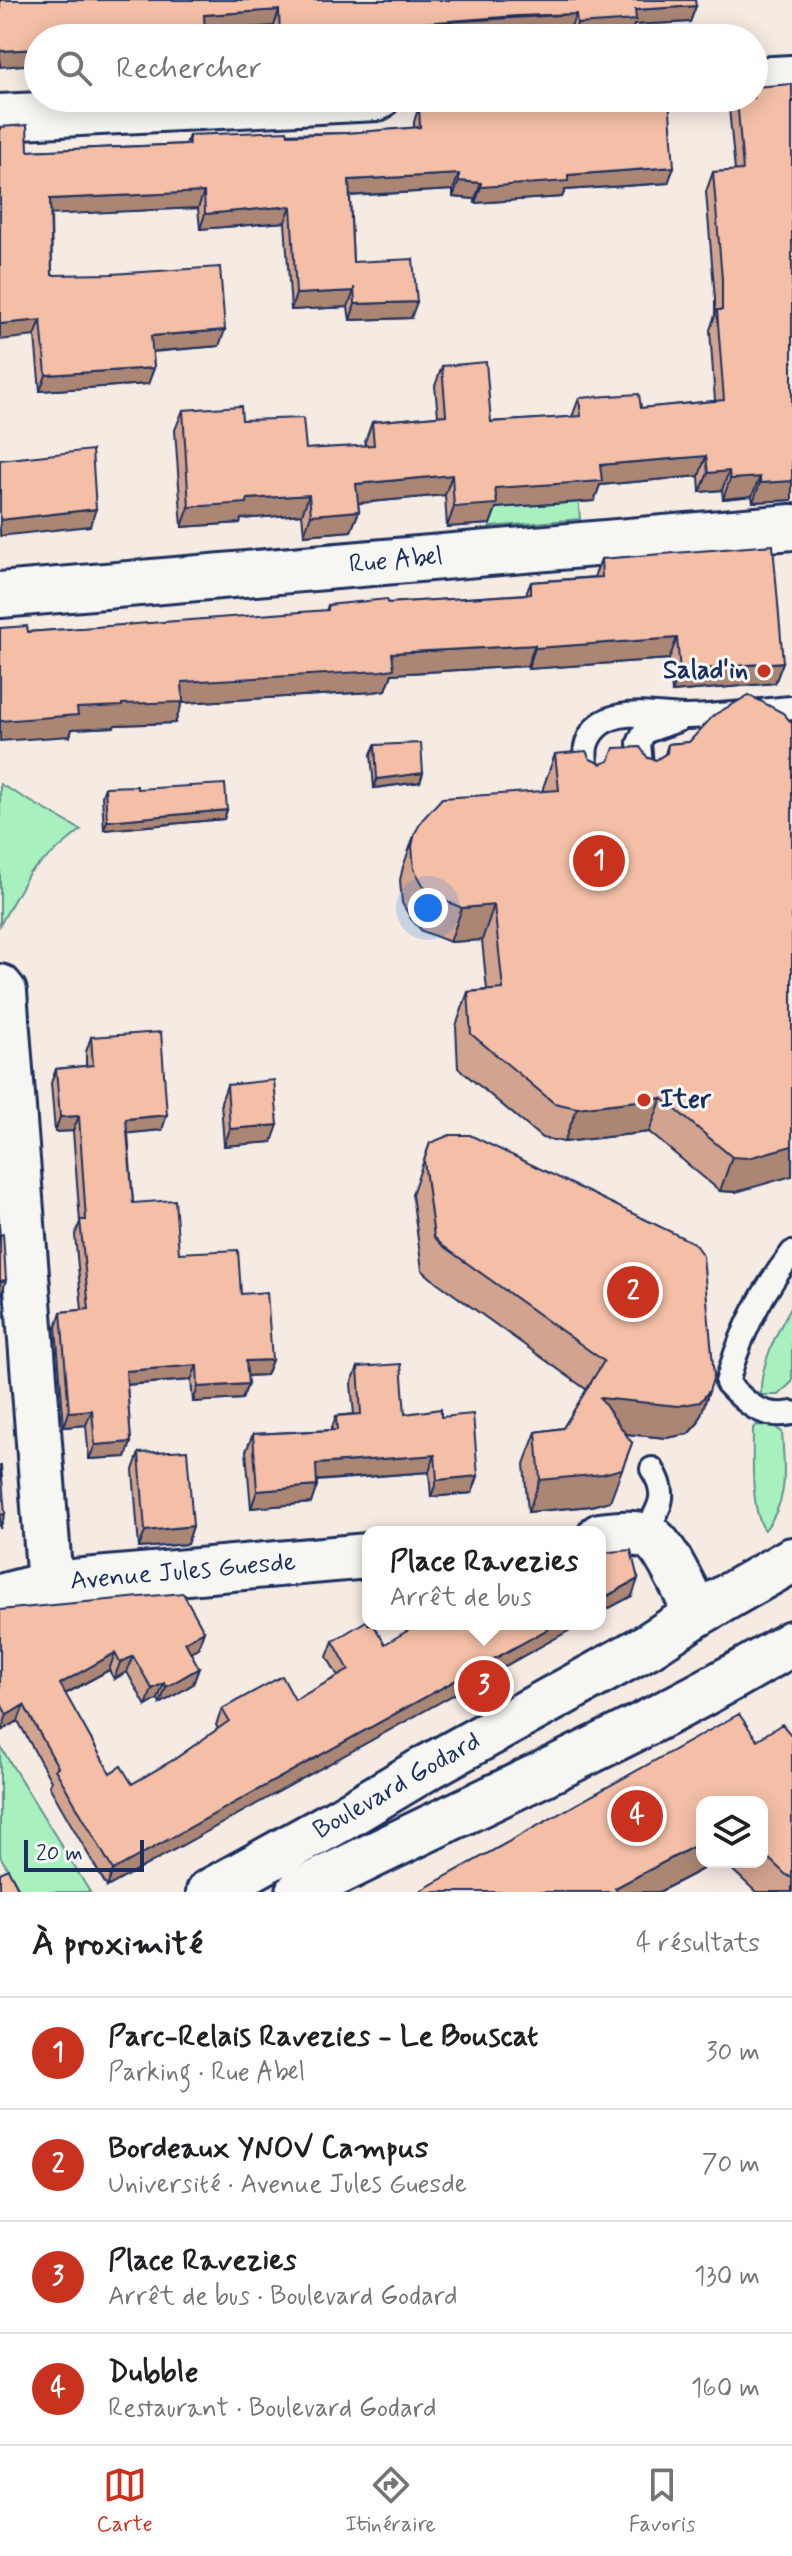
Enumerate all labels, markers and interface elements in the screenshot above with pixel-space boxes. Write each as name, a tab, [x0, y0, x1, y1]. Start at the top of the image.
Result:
search box	[24, 24, 768, 112]
icon: search	[52, 46, 96, 90]
text: Rechercher	[116, 49, 262, 88]
street label: Rue Abel	[348, 540, 444, 582]
place label: Salad'in	[663, 654, 748, 688]
marker: Salad'in	[755, 662, 773, 680]
pin: 1	[573, 831, 625, 891]
your location	[408, 888, 448, 928]
place label: Iter	[660, 1083, 712, 1117]
marker: Iter	[635, 1091, 653, 1109]
pin: 2	[607, 1262, 659, 1322]
popup	[362, 1526, 606, 1630]
text: Place Ravezies	[390, 1542, 578, 1581]
street label: Avenue Jules Guesde	[69, 1545, 297, 1599]
text: Arrêt de bus	[390, 1581, 532, 1615]
pin: 3	[458, 1656, 510, 1716]
street label: Boulevard Godard	[307, 1724, 487, 1848]
pin: 4	[611, 1786, 663, 1846]
map controls	[696, 1796, 768, 1868]
button: layers	[696, 1796, 768, 1868]
scale bar	[24, 1836, 144, 1872]
text: 20 m	[36, 1840, 83, 1868]
text: À proximité	[32, 1922, 203, 1967]
text: 4 résultats	[636, 1927, 760, 1961]
text: Parc-Relais Ravezies - Le Bouscat	[108, 2017, 538, 2056]
text: 1	[52, 2036, 64, 2070]
text: 30 m	[706, 2036, 760, 2070]
text: Parking · Rue Abel	[108, 2056, 305, 2090]
text: Bordeaux YNOV Campus	[108, 2129, 429, 2168]
text: 2	[52, 2148, 64, 2182]
text: 70 m	[702, 2148, 760, 2182]
text: Université · Avenue Jules Guesde	[108, 2168, 467, 2202]
text: Place Ravezies	[108, 2241, 297, 2280]
text: 3	[52, 2260, 64, 2294]
text: 130 m	[694, 2260, 760, 2294]
text: Arrêt de bus · Boulevard Godard	[108, 2280, 458, 2314]
text: Dubble	[108, 2353, 199, 2392]
text: 4	[50, 2372, 66, 2406]
text: 160 m	[691, 2372, 760, 2406]
text: Restaurant · Boulevard Godard	[108, 2392, 437, 2426]
tab: Carte	[96, 2463, 153, 2539]
tab: Itinéraire	[346, 2463, 436, 2539]
tab: Favoris	[629, 2463, 696, 2539]

